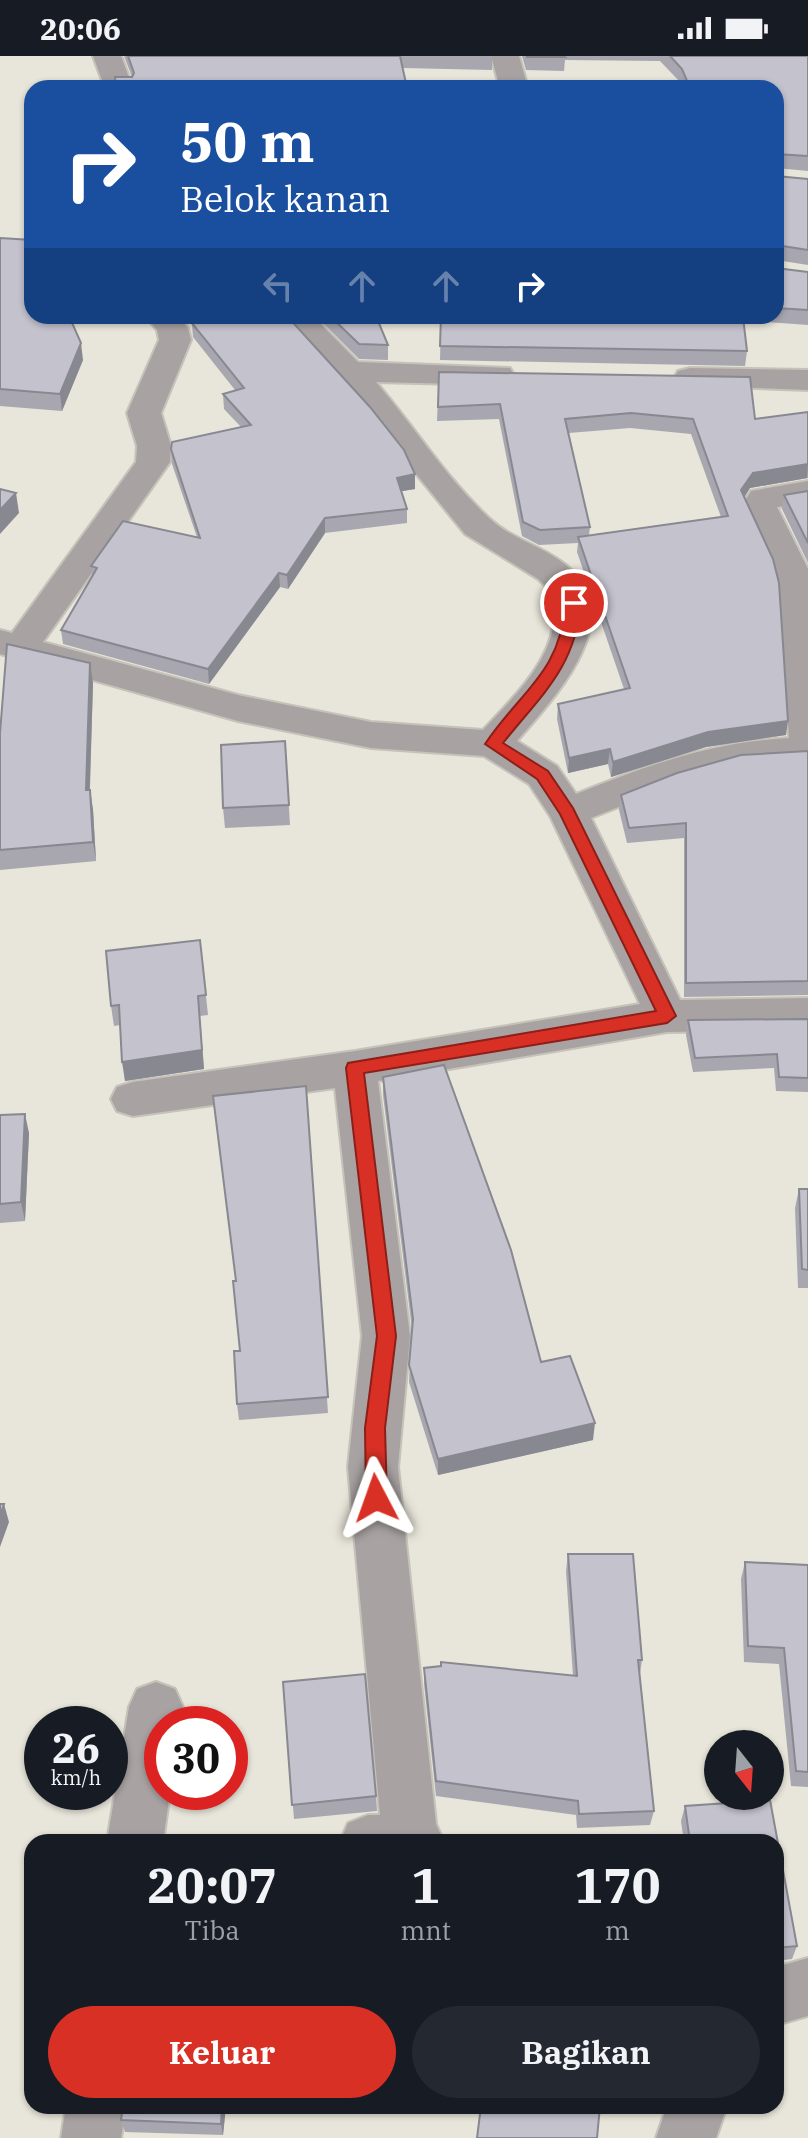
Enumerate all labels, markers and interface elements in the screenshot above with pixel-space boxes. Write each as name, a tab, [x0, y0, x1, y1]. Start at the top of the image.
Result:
text: 20:06	[40, 9, 121, 48]
text: 50 m	[180, 105, 315, 177]
icon: right	[48, 112, 152, 216]
text: Belok kanan	[180, 175, 390, 222]
icon: left	[256, 264, 300, 308]
icon: ahead	[340, 264, 384, 308]
icon: ahead	[424, 264, 468, 308]
icon: right	[508, 264, 552, 308]
pin	[540, 569, 608, 637]
icon: arrive	[552, 581, 596, 625]
position arrow	[334, 1456, 418, 1540]
speed limit sign: 30	[144, 1706, 248, 1810]
text: 26	[52, 1722, 100, 1774]
north arrow	[704, 1730, 784, 1810]
map controls	[704, 1730, 784, 1810]
text: km/h	[51, 1764, 101, 1791]
text: 20:07	[147, 1854, 277, 1916]
text: 1	[411, 1854, 440, 1916]
text: 170	[574, 1854, 661, 1916]
text: Tiba	[185, 1913, 240, 1947]
text: mnt	[400, 1913, 451, 1947]
text: m	[605, 1913, 630, 1947]
button: Keluar	[48, 2006, 396, 2098]
button: Bagikan	[412, 2006, 760, 2098]

